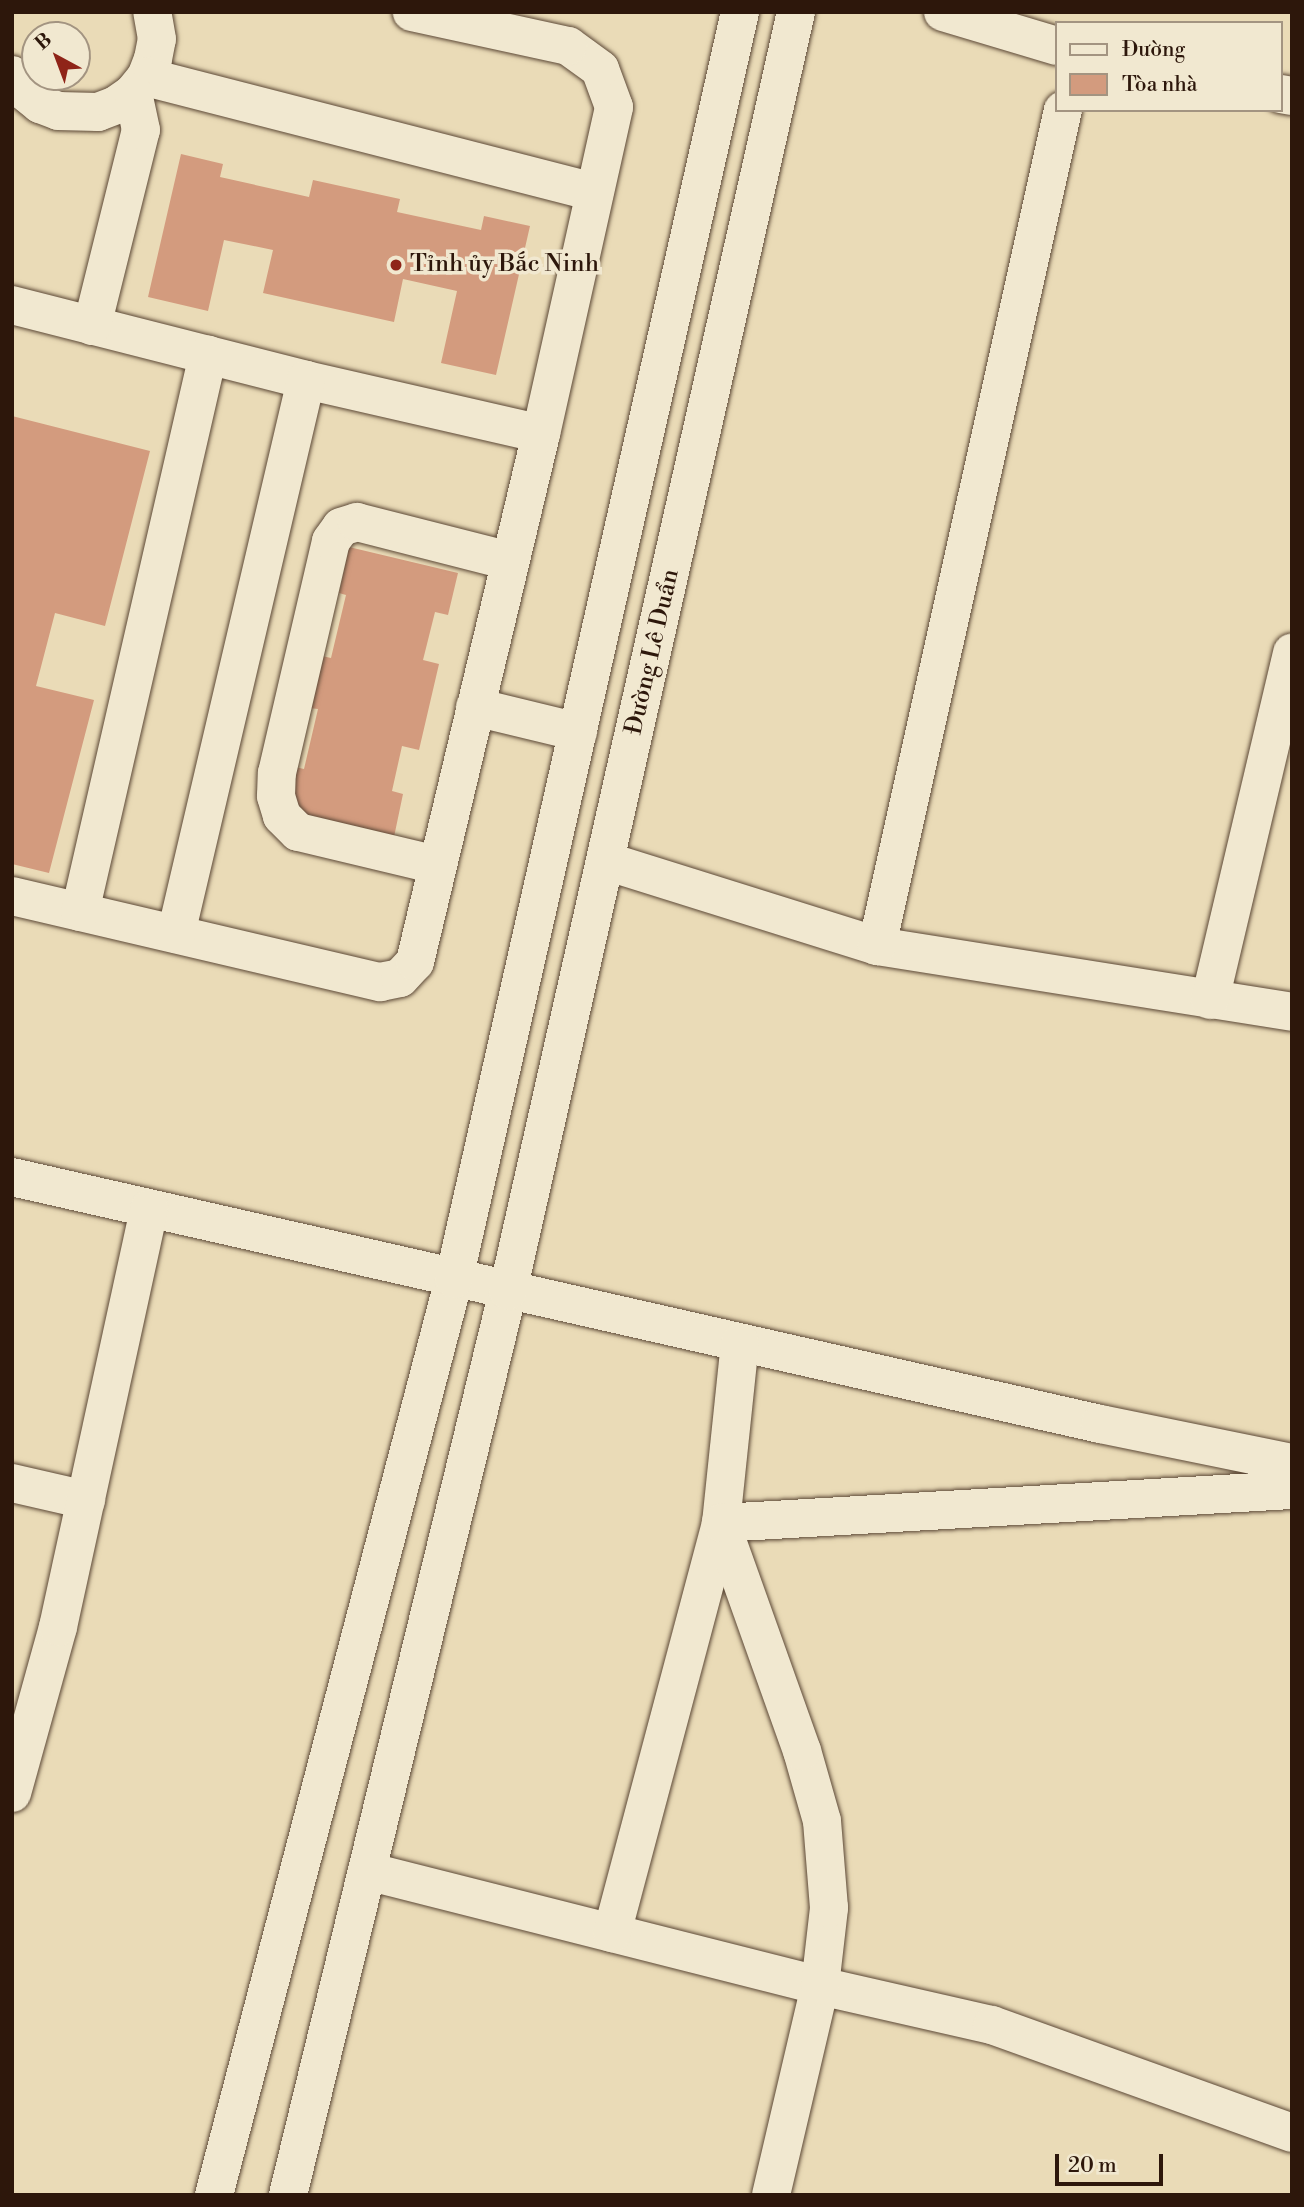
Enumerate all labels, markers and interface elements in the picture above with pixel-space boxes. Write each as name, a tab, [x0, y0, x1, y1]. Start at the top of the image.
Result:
north arrow	[21, 21, 91, 91]
legend	[1056, 21, 1283, 112]
text: B	[30, 28, 57, 55]
text: Đường	[1122, 37, 1185, 63]
text: Tòa nhà	[1122, 72, 1197, 98]
place label: Tỉnh ủy Bắc Ninh	[410, 251, 599, 279]
marker: Tỉnh ủy Bắc Ninh	[388, 257, 404, 273]
street label: Đường Lê Duẩn	[620, 566, 686, 738]
scale bar	[1059, 2140, 1168, 2184]
text: 20 m	[1068, 2153, 1117, 2179]

